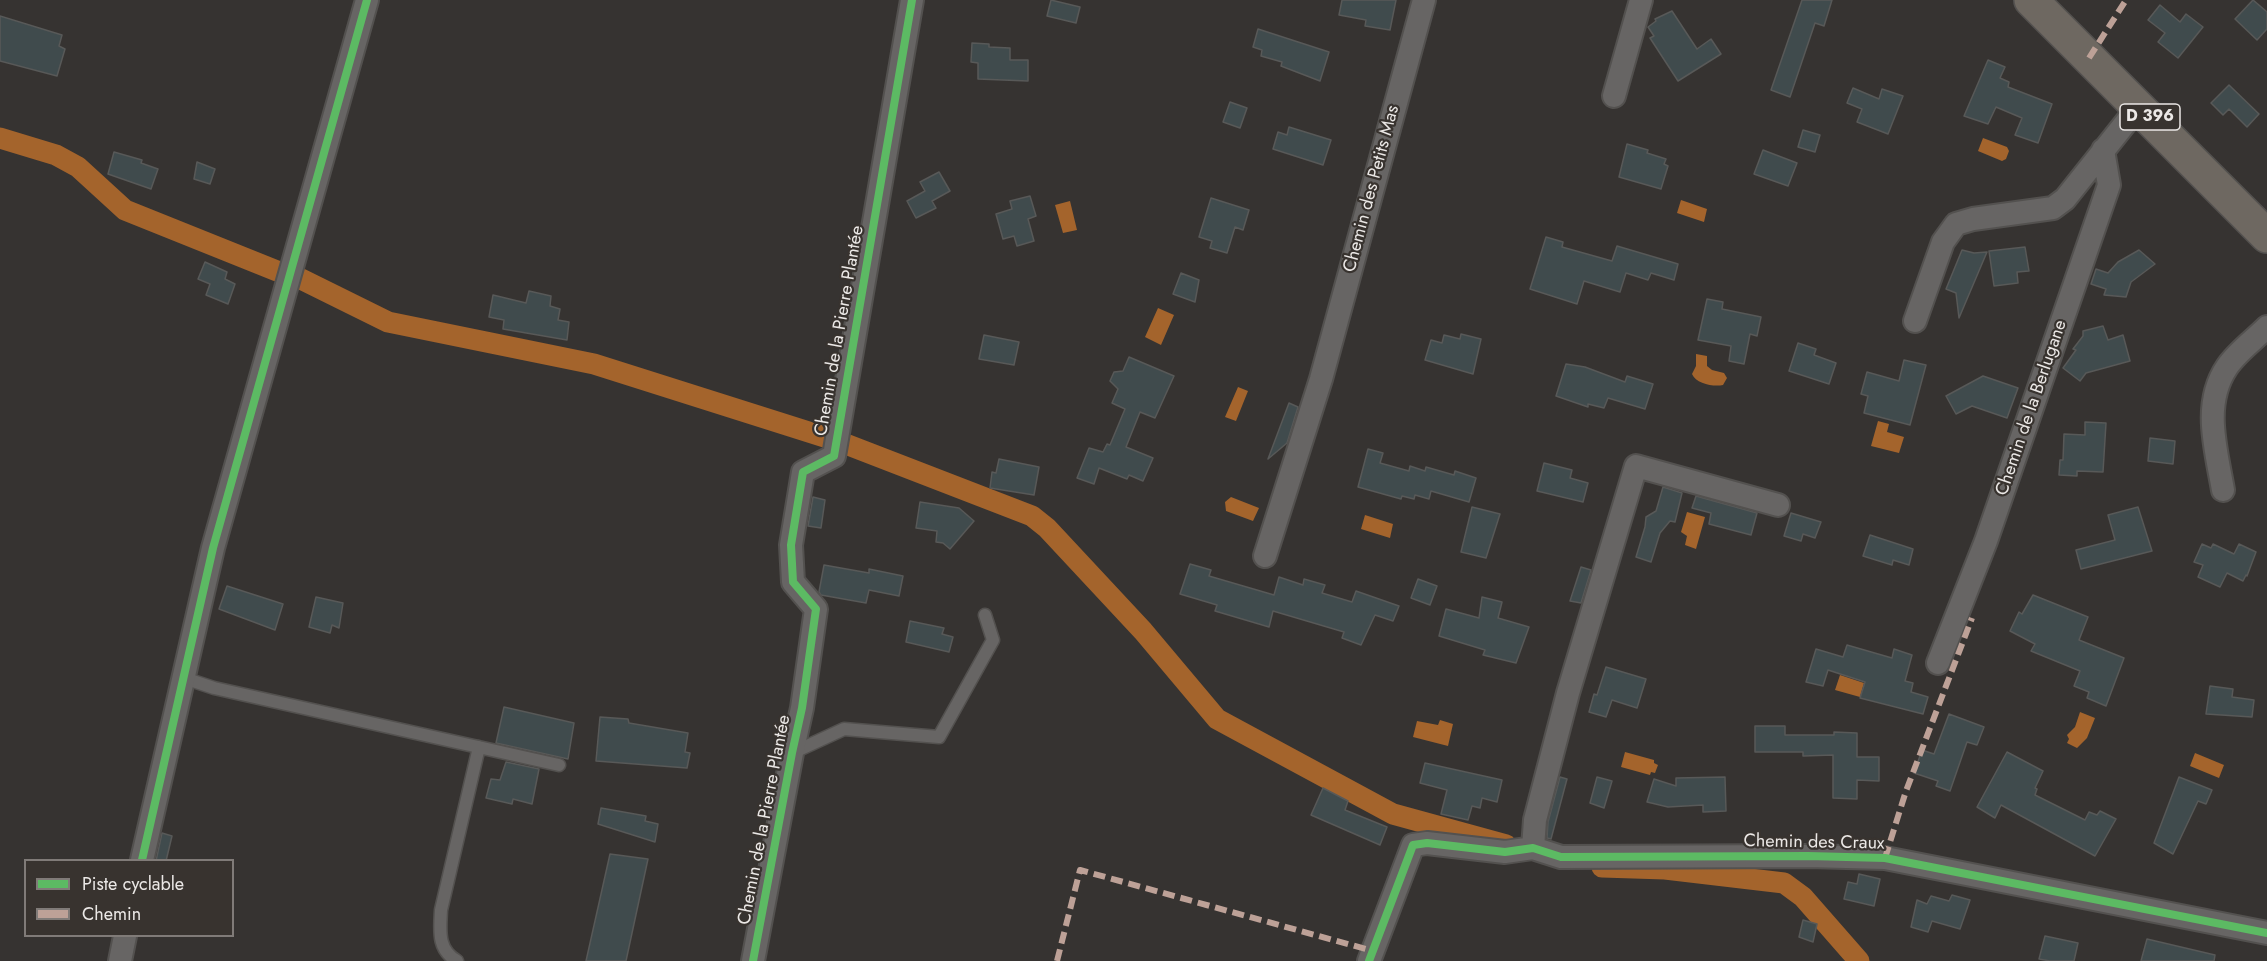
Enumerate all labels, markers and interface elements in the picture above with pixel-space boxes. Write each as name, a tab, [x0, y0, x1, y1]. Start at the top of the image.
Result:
street label: Chemin des Petits Mas	[1339, 103, 1405, 275]
road number: D 396	[2120, 104, 2180, 130]
street label: Chemin de la Pierre Plantée	[811, 224, 869, 438]
street label: Chemin de la Berlugane	[1992, 317, 2072, 499]
street label: Chemin de la Pierre Plantée	[734, 713, 796, 927]
street label: Chemin des Craux	[1743, 831, 1885, 855]
legend	[24, 859, 234, 937]
text: Piste cyclable	[82, 871, 184, 897]
text: Chemin	[82, 901, 141, 927]

